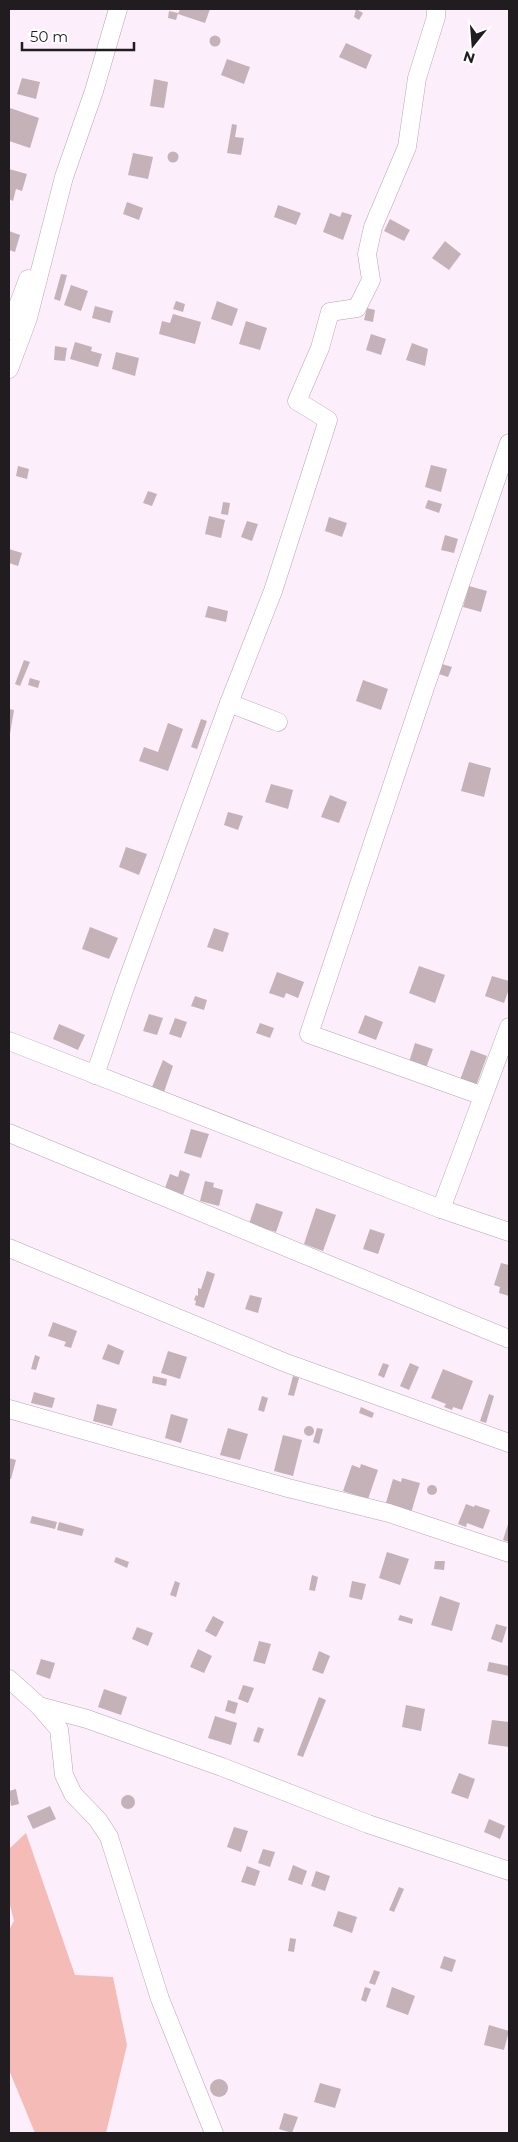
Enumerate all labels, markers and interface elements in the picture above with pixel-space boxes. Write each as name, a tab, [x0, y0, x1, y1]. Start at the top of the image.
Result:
scale bar	[22, 20, 135, 52]
north arrow	[448, 20, 498, 70]
text: 50 m	[30, 27, 68, 46]
text: N	[461, 47, 477, 68]

